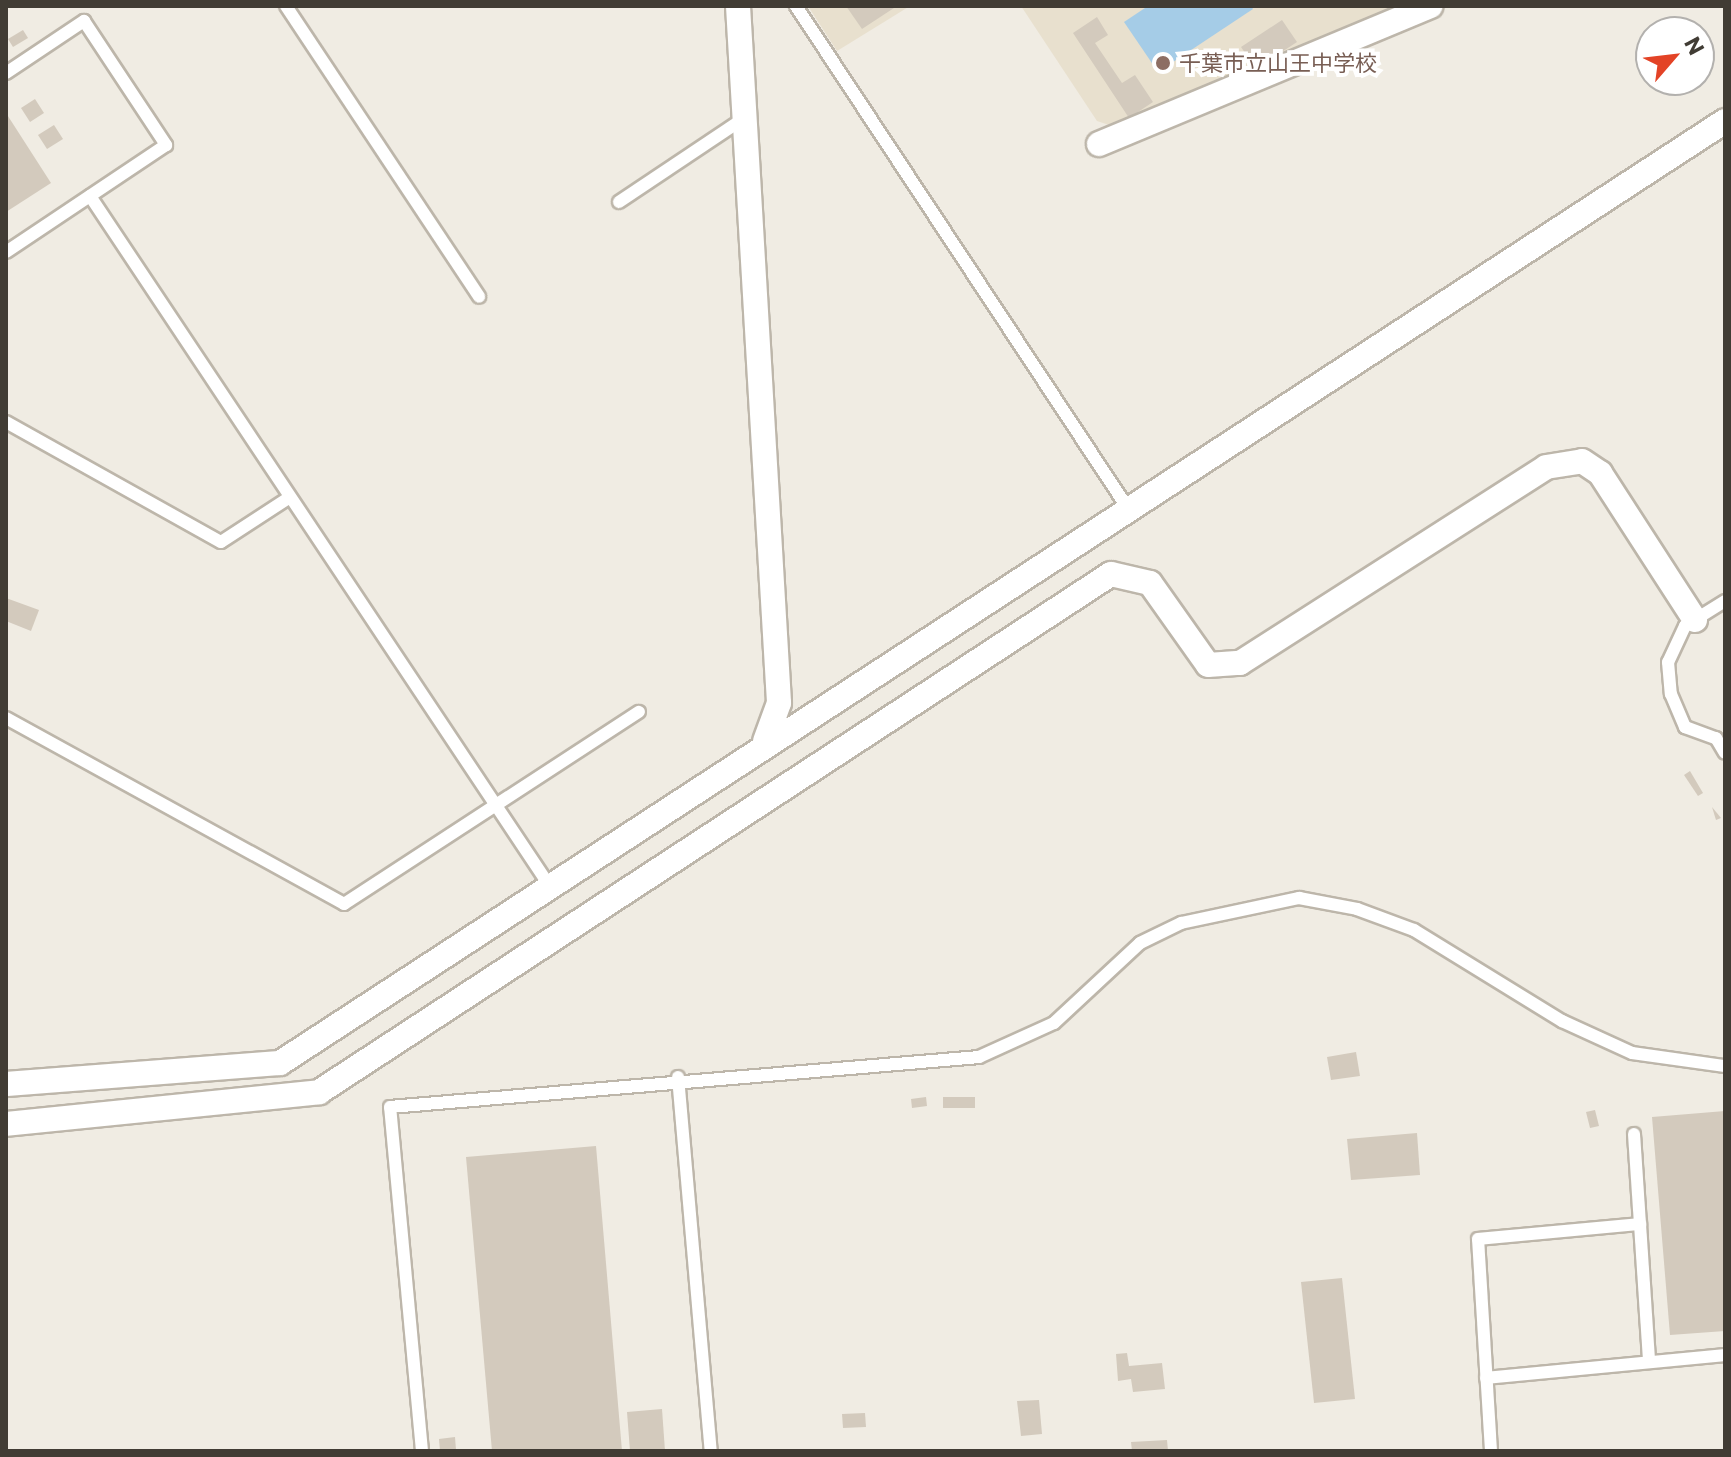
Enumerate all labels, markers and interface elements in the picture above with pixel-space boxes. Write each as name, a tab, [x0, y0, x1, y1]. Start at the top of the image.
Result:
north arrow	[1635, 16, 1715, 96]
text: N	[1679, 32, 1711, 59]
place label: 千葉市立山王中学校	[1179, 50, 1377, 76]
marker: 千葉市立山王中学校	[1154, 54, 1172, 72]

